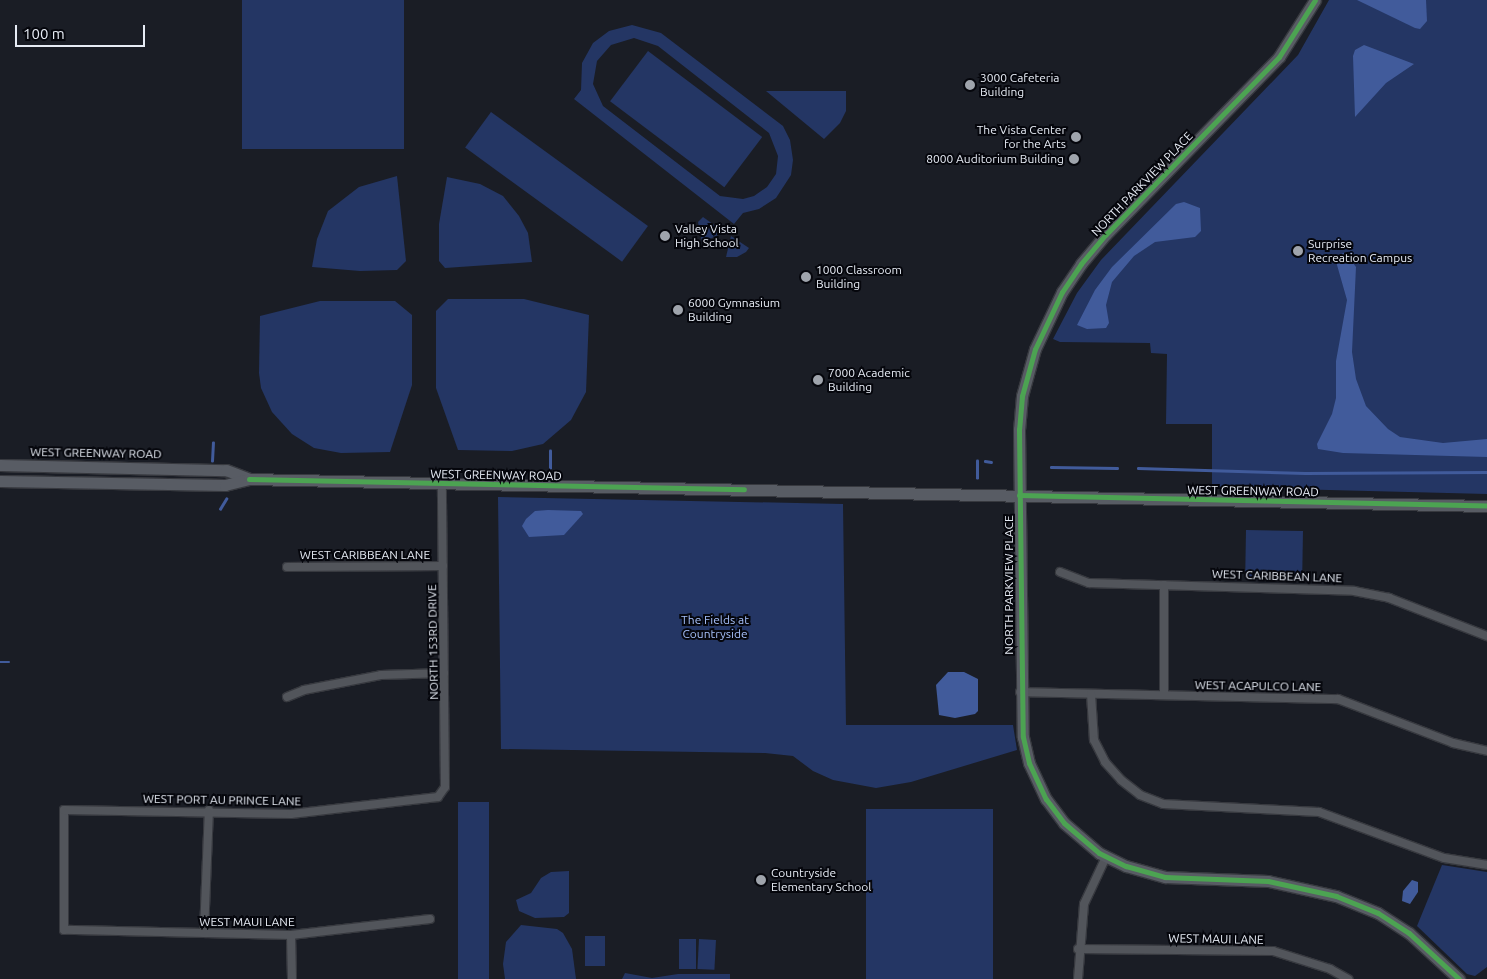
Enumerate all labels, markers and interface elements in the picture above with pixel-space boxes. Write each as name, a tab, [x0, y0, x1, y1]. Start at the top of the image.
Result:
scale bar	[18, 15, 148, 47]
text: 100 m	[23, 25, 65, 42]
place label: 3000 Cafeteria Building	[980, 71, 1059, 99]
marker: 3000 Cafeteria Building	[964, 79, 976, 91]
place label: The Vista Center for the Arts	[977, 123, 1066, 151]
street label: NORTH PARKVIEW PLACE	[1088, 129, 1196, 239]
marker: The Vista Center for the Arts	[1070, 131, 1082, 143]
place label: 8000 Auditorium Building	[926, 152, 1064, 166]
marker: 8000 Auditorium Building	[1068, 153, 1080, 165]
place label: Valley Vista High School	[675, 222, 739, 250]
marker: Valley Vista High School	[659, 230, 671, 242]
place label: Surprise Recreation Campus	[1308, 237, 1412, 265]
marker: Surprise Recreation Campus	[1292, 245, 1304, 257]
place label: 1000 Classroom Building	[816, 263, 902, 291]
marker: 1000 Classroom Building	[800, 271, 812, 283]
place label: 6000 Gymnasium Building	[688, 296, 780, 324]
marker: 6000 Gymnasium Building	[672, 304, 684, 316]
place label: 7000 Academic Building	[828, 366, 910, 394]
marker: 7000 Academic Building	[812, 374, 824, 386]
street label: WEST GREENWAY ROAD	[30, 445, 162, 461]
street label: WEST GREENWAY ROAD	[430, 467, 562, 483]
street label: WEST GREENWAY ROAD	[1187, 483, 1319, 499]
street label: NORTH PARKVIEW PLACE	[1002, 515, 1016, 655]
street label: WEST CARIBBEAN LANE	[300, 548, 430, 562]
street label: WEST CARIBBEAN LANE	[1212, 567, 1342, 585]
street label: NORTH 153RD DRIVE	[425, 584, 441, 700]
park label: The Fields at Countryside	[681, 613, 749, 641]
street label: WEST ACAPULCO LANE	[1195, 678, 1321, 694]
street label: WEST PORT AU PRINCE LANE	[143, 791, 301, 809]
place label: Countryside Elementary School	[771, 866, 871, 894]
marker: Countryside Elementary School	[755, 874, 767, 886]
street label: WEST MAUI LANE	[199, 915, 295, 929]
street label: WEST MAUI LANE	[1168, 931, 1264, 947]

